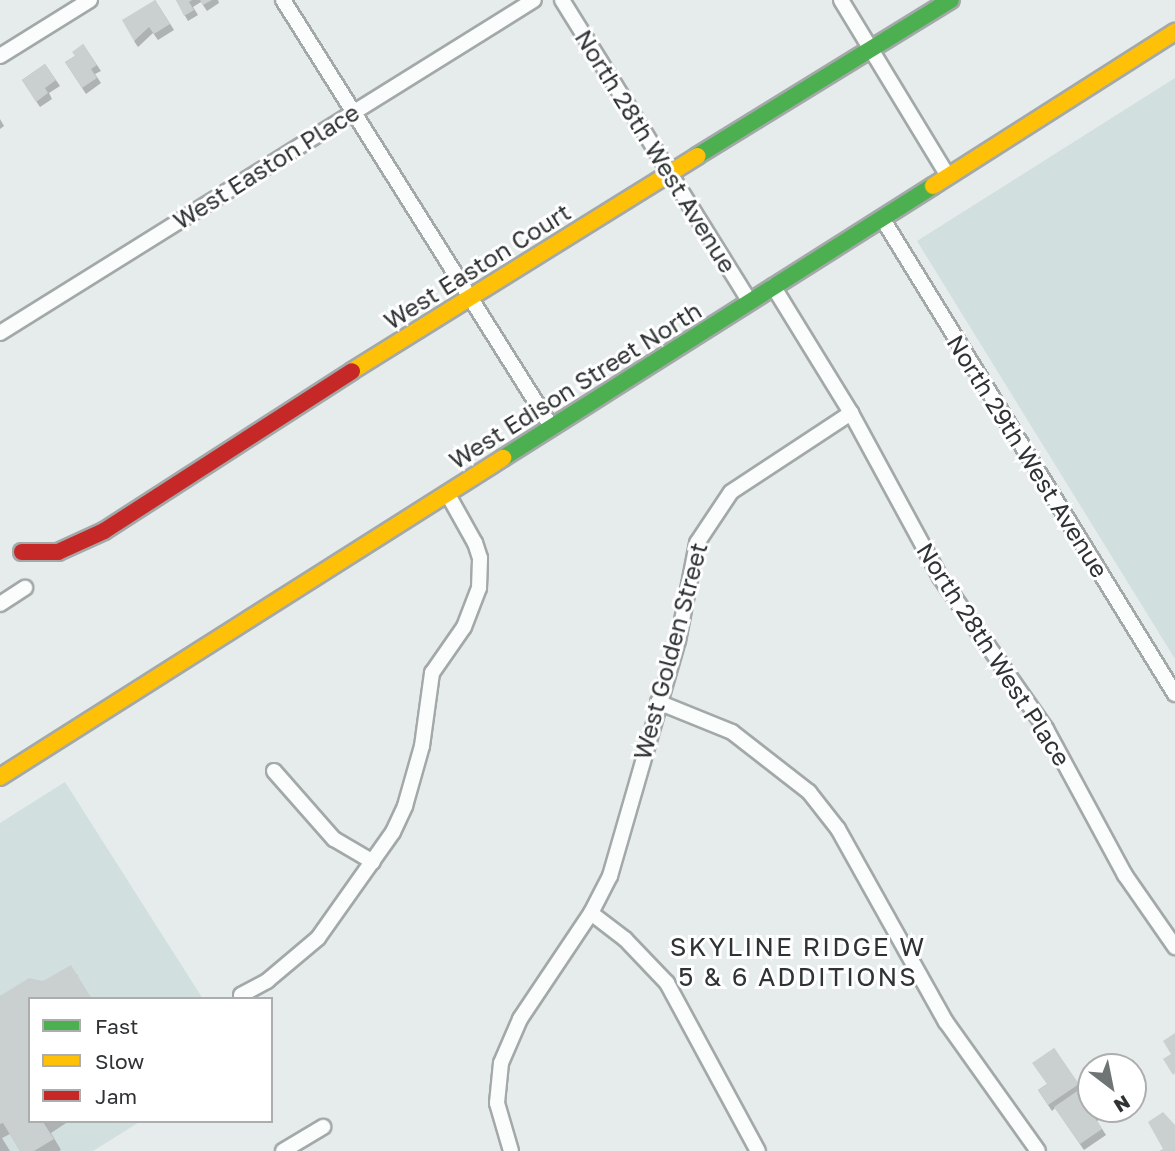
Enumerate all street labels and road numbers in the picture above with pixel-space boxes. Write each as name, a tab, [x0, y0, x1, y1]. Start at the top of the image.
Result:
street label: North 28th West Avenue	[569, 24, 743, 278]
street label: West Easton Place	[168, 97, 364, 235]
street label: West Easton Court	[378, 197, 576, 335]
street label: West Edison Street North	[444, 296, 706, 474]
street label: North 29th West Avenue	[941, 329, 1115, 583]
street label: North 28th West Place	[911, 537, 1077, 771]
street label: West Golden Street	[627, 539, 713, 763]

